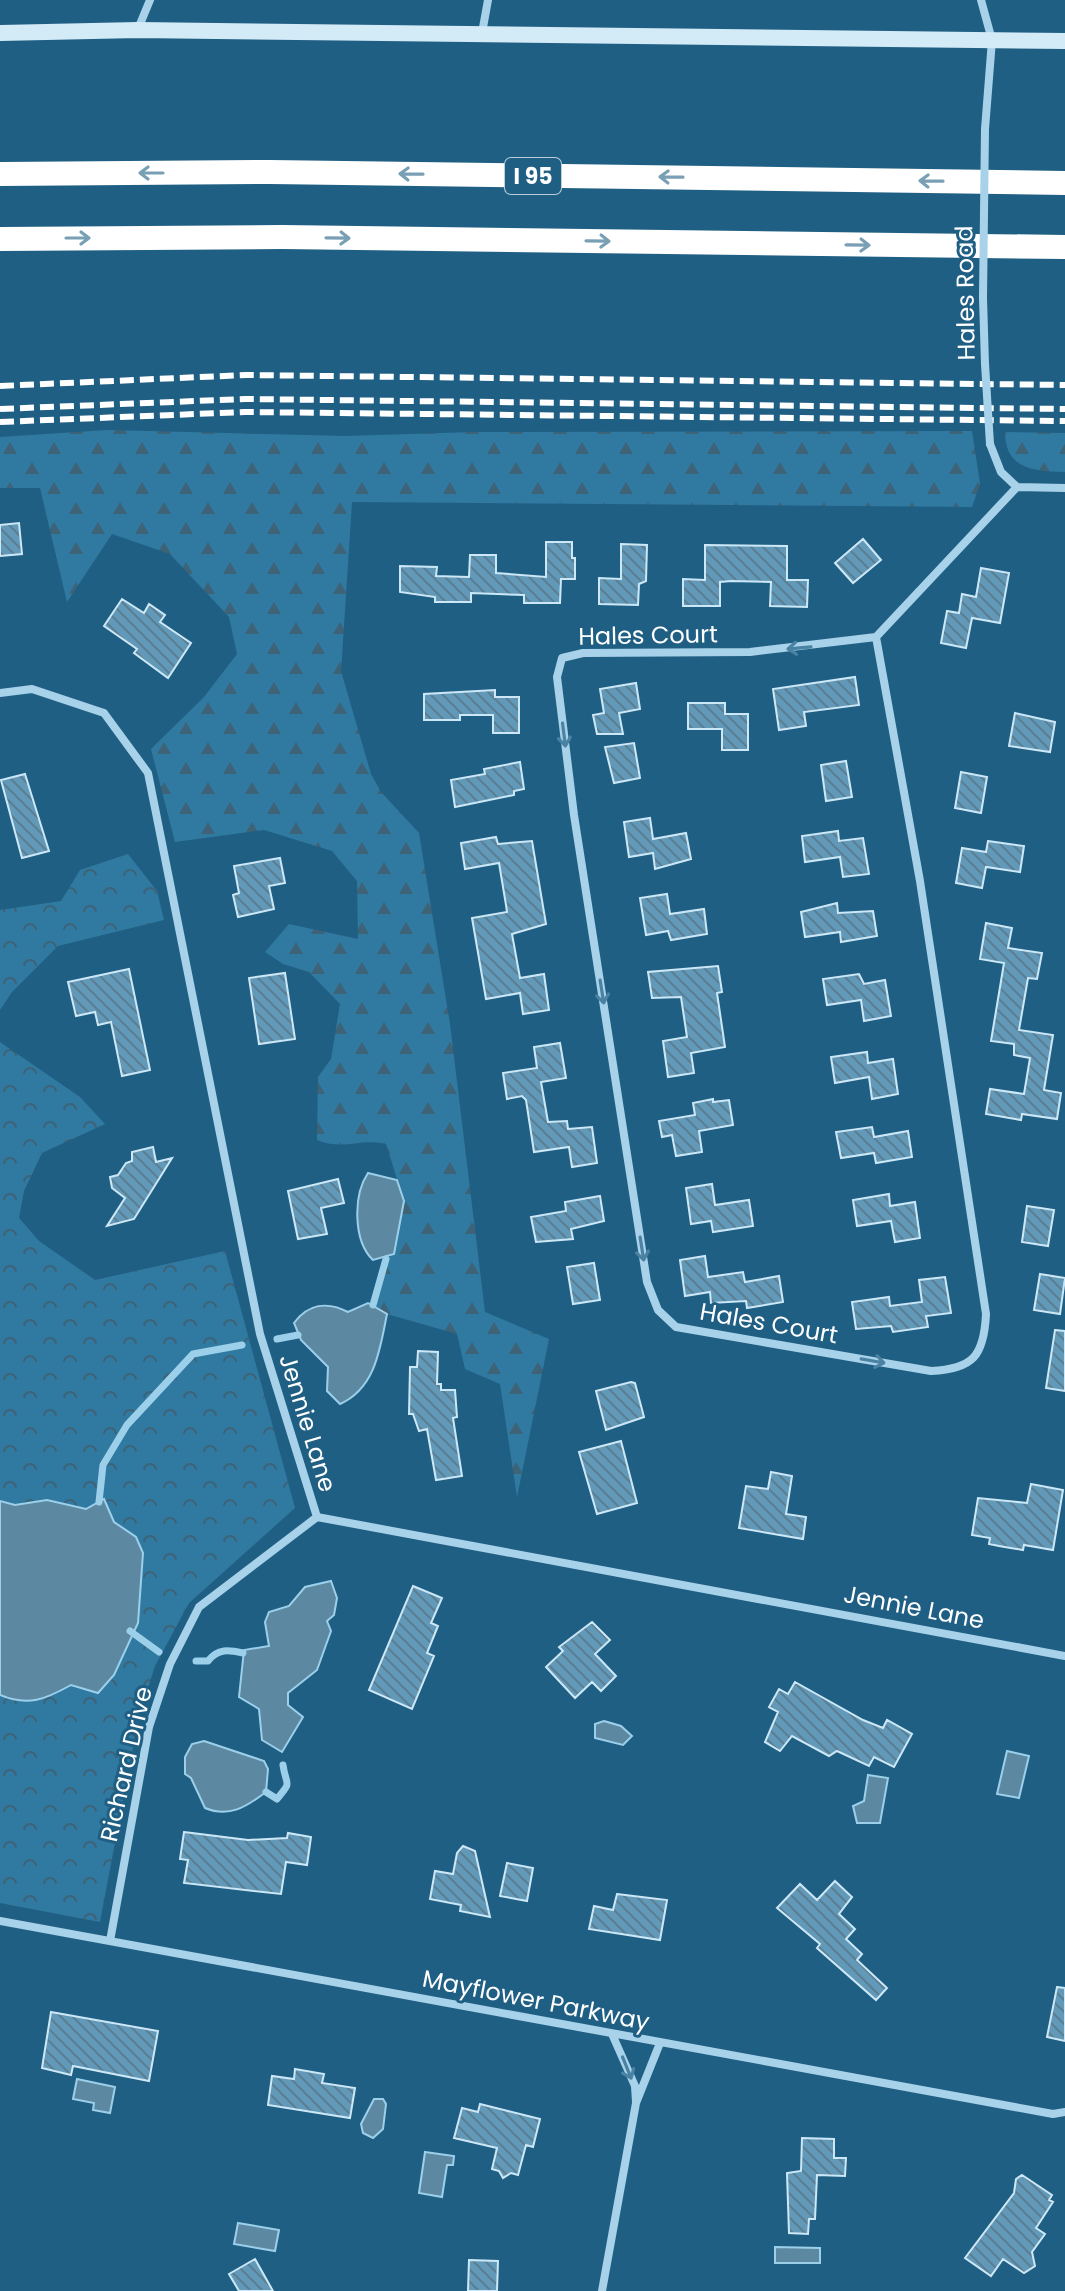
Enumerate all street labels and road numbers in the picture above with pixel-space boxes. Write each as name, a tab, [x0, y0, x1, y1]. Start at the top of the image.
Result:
road number: I 95	[505, 158, 561, 194]
street label: Hales Road	[947, 225, 983, 361]
street label: Hales Court	[578, 617, 718, 653]
street label: Hales Court	[697, 1295, 841, 1351]
street label: Jennie Lane	[271, 1350, 345, 1496]
street label: Jennie Lane	[841, 1577, 987, 1637]
street label: Richard Drive	[92, 1683, 160, 1845]
street label: Mayflower Parkway	[420, 1962, 653, 2038]

